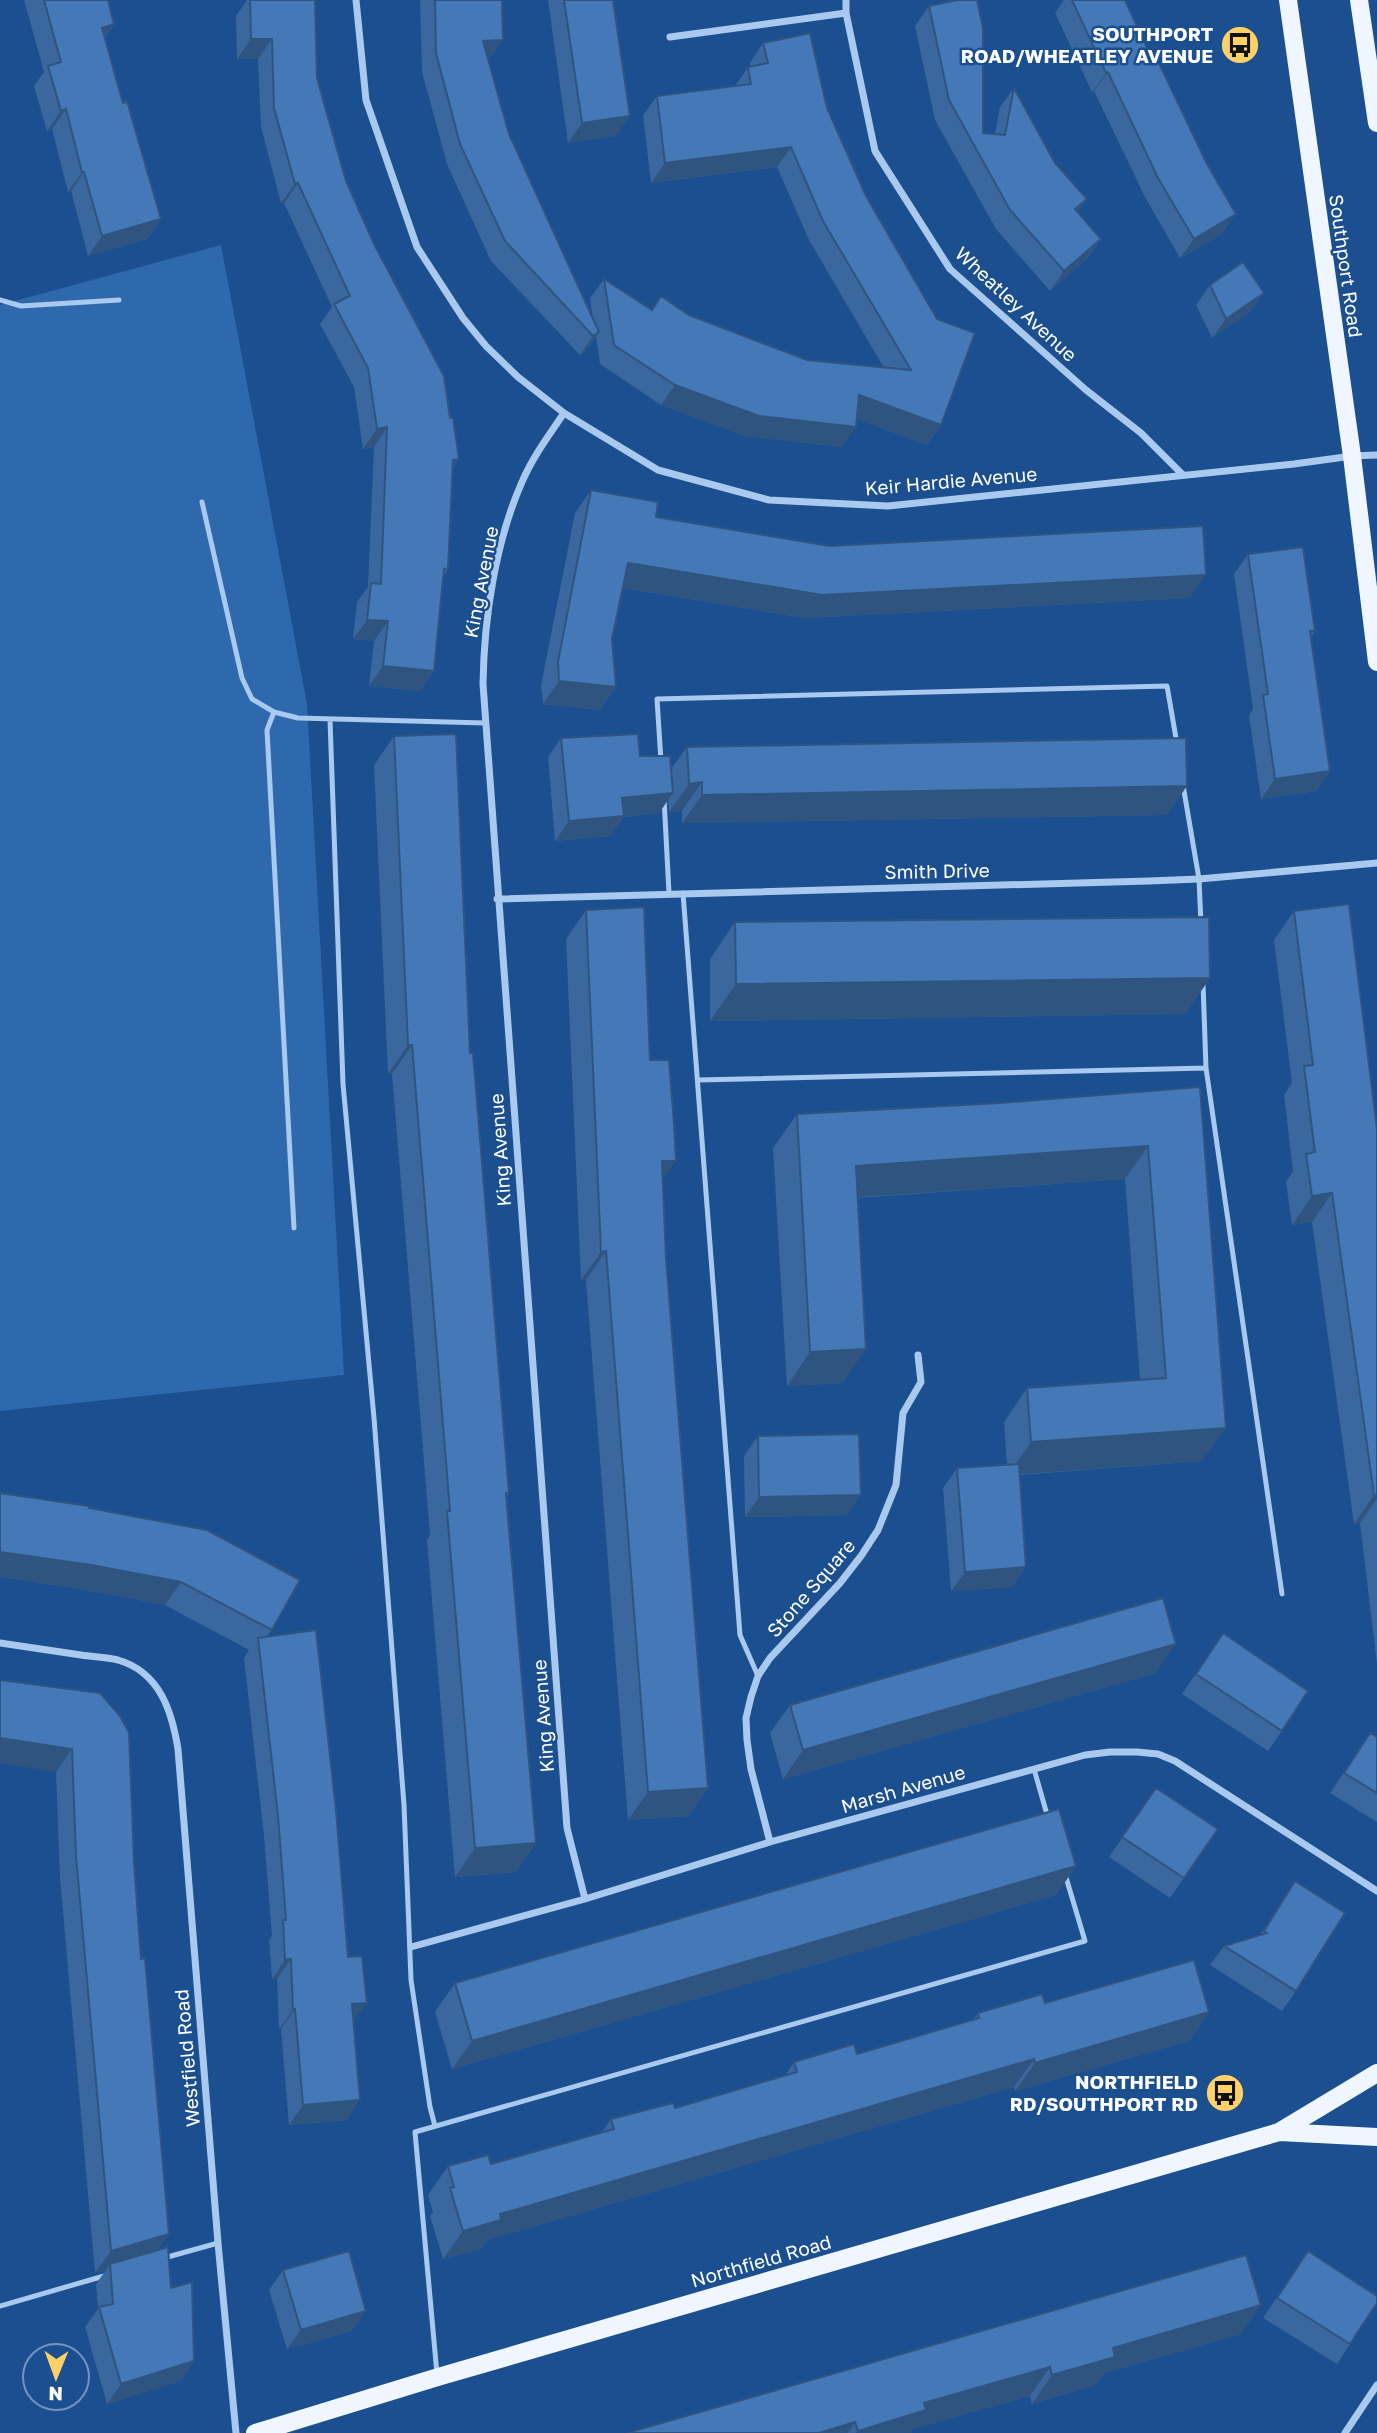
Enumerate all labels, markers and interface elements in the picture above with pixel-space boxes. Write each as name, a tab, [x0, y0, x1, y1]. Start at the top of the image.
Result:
place label: SOUTHPORT ROAD/WHEATLEY AVENUE	[961, 22, 1213, 67]
bus stop icon: SOUTHPORT ROAD/WHEATLEY AVENUE	[1219, 24, 1261, 66]
street label: Southport Road	[1325, 193, 1368, 339]
street label: Wheatley Avenue	[951, 241, 1082, 366]
street label: Keir Hardie Avenue	[864, 462, 1038, 499]
street label: King Avenue	[458, 524, 503, 640]
street label: Smith Drive	[884, 858, 990, 883]
street label: King Avenue	[484, 1093, 515, 1207]
street label: Stone Square	[762, 1534, 860, 1641]
street label: King Avenue	[527, 1659, 558, 1773]
street label: Marsh Avenue	[838, 1760, 968, 1817]
street label: Westfield Road	[169, 1988, 204, 2128]
place label: NORTHFIELD RD/SOUTHPORT RD	[1010, 2070, 1198, 2115]
bus stop icon: NORTHFIELD RD/SOUTHPORT RD	[1204, 2072, 1246, 2114]
street label: Northfield Road	[688, 2230, 834, 2292]
north arrow	[21, 2342, 91, 2412]
text: N	[48, 2383, 63, 2406]

